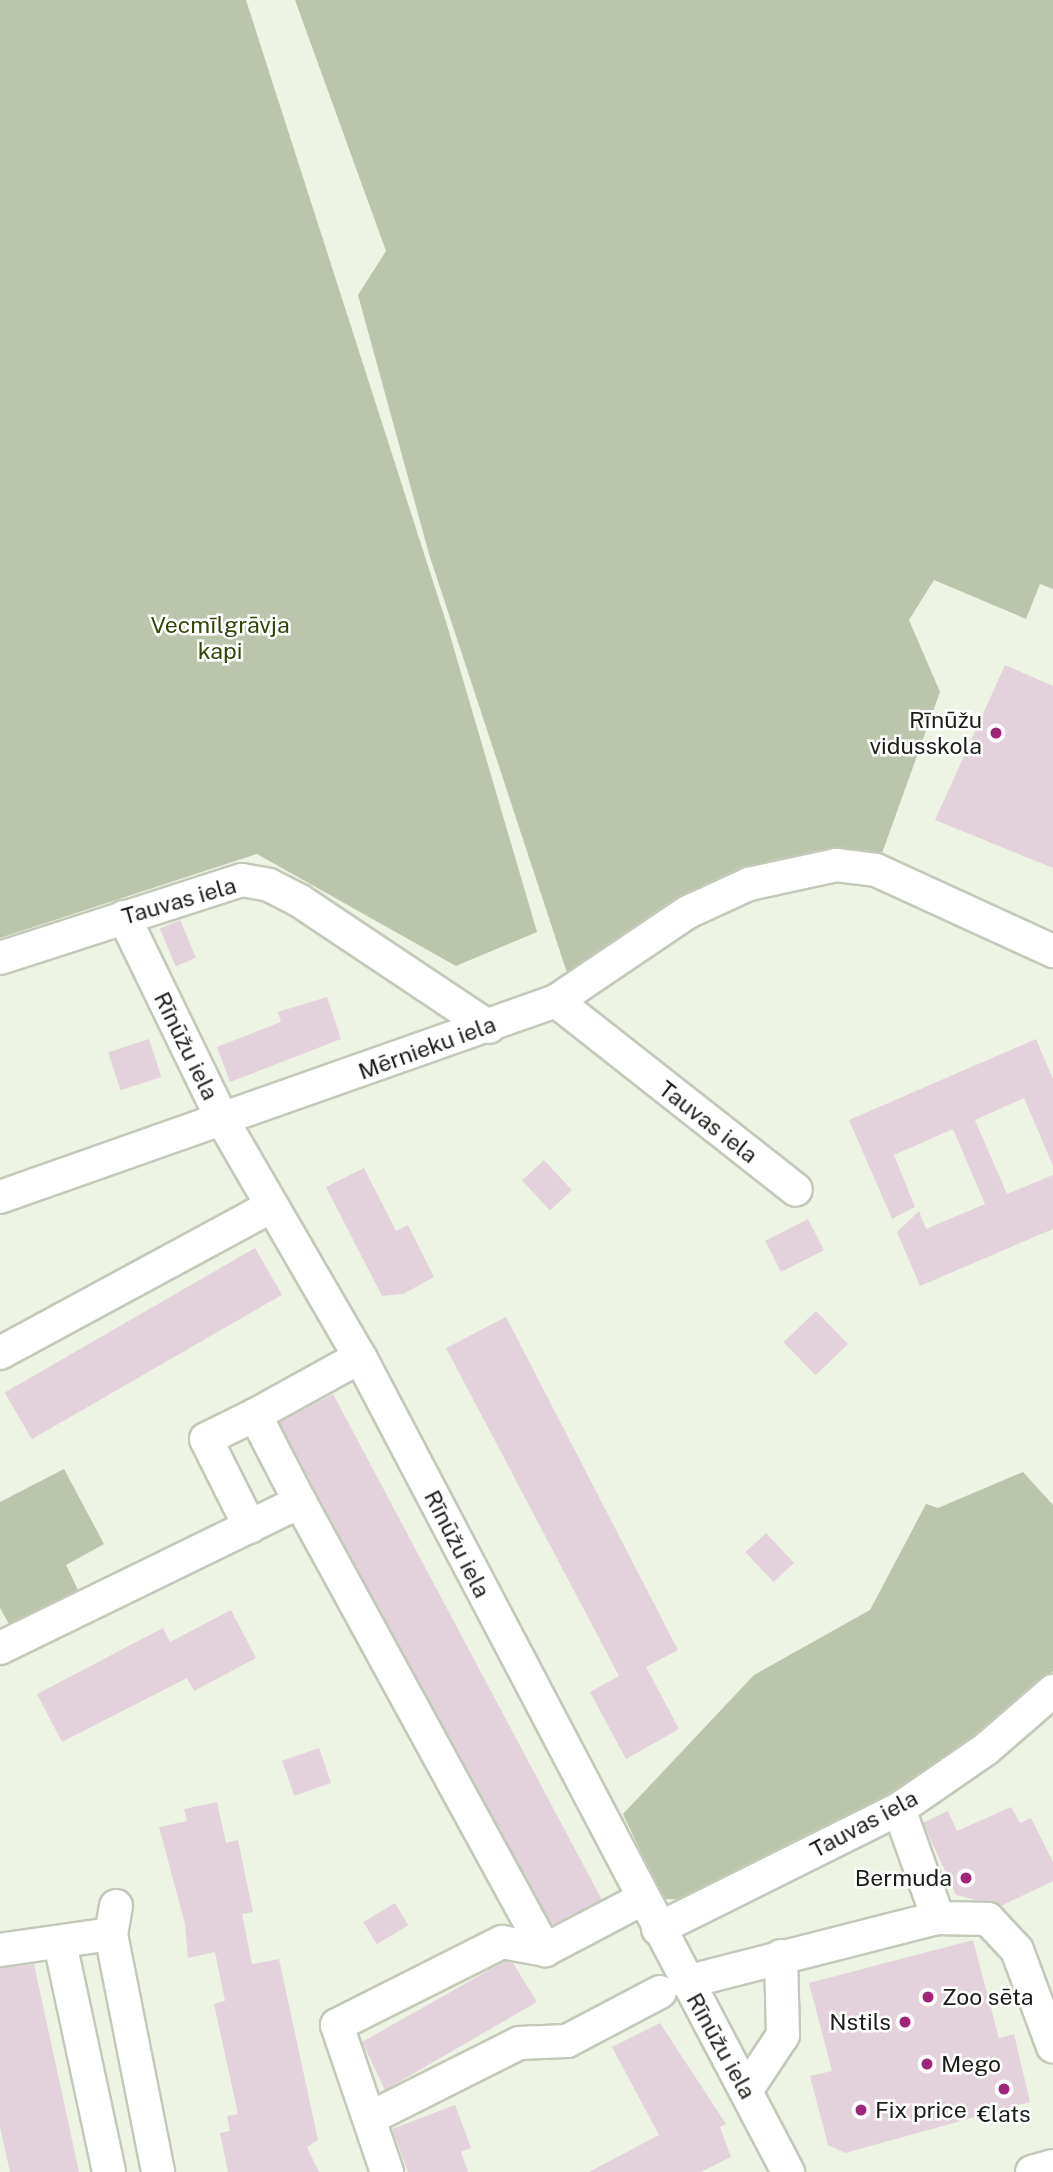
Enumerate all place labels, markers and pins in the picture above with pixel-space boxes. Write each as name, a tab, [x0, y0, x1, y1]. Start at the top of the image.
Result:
place label: Rīnūžu vidusskola	[869, 706, 982, 760]
marker: Rīnūžu vidusskola	[988, 725, 1004, 741]
place label: Bermuda	[855, 1864, 952, 1892]
marker: Bermuda	[958, 1870, 974, 1886]
place label: Zoo sēta	[942, 1983, 1034, 2011]
marker: Zoo sēta	[920, 1989, 936, 2005]
place label: Nstils	[829, 2008, 891, 2036]
marker: Nstils	[897, 2014, 913, 2030]
place label: Mego	[941, 2050, 1001, 2078]
marker: Mego	[919, 2056, 935, 2072]
marker: €lats	[996, 2081, 1012, 2097]
place label: Fix price	[875, 2096, 967, 2124]
place label: €lats	[977, 2100, 1031, 2128]
marker: Fix price	[853, 2102, 869, 2118]

